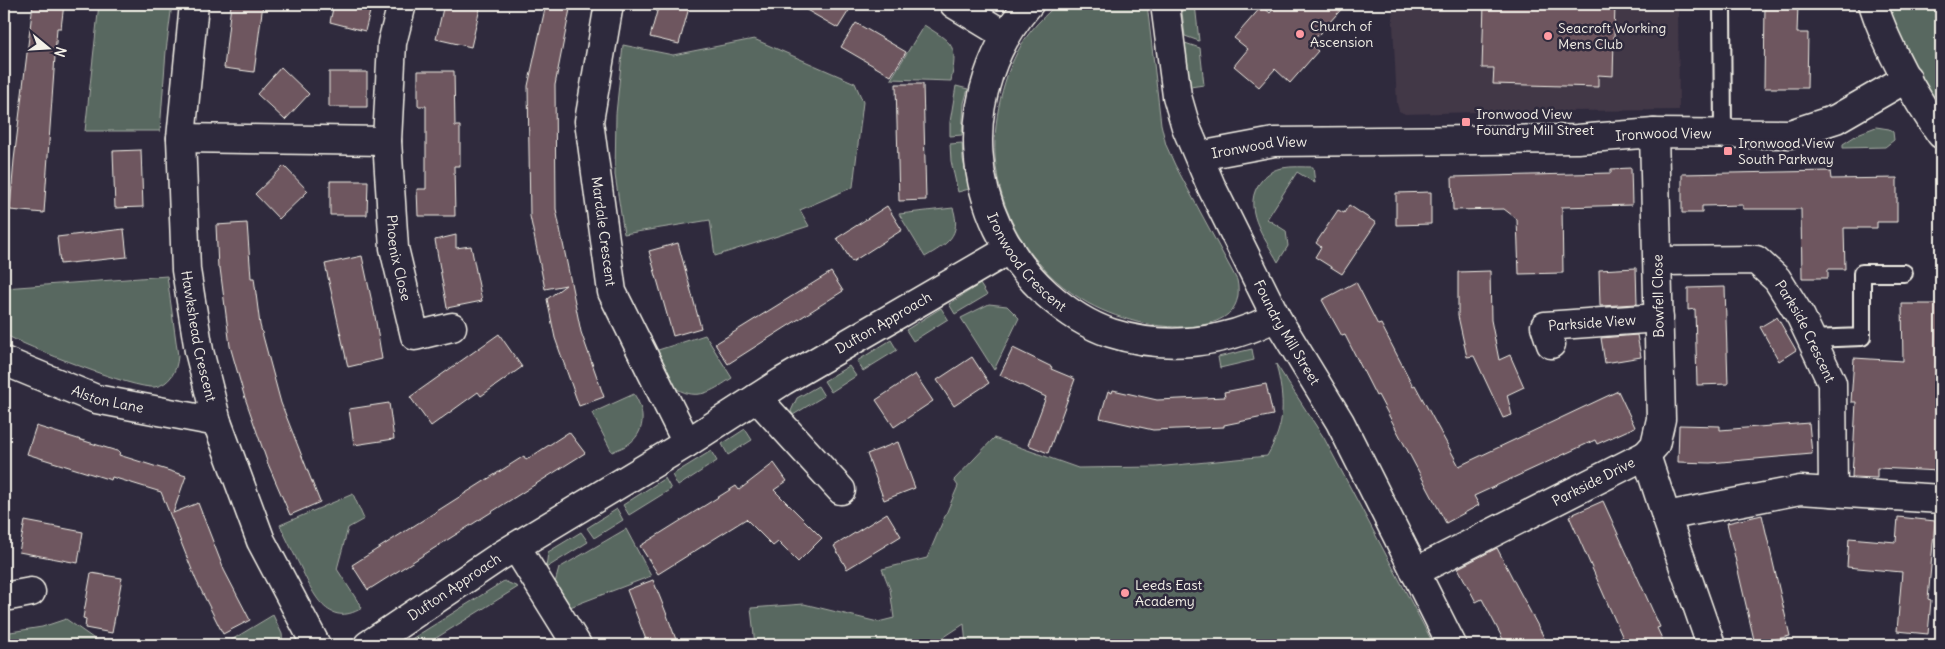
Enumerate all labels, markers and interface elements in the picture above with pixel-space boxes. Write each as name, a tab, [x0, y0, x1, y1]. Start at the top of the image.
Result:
place label: Church of Ascension	[1310, 17, 1373, 51]
place label: Seacroft Working Mens Club	[1558, 19, 1666, 53]
north arrow	[22, 22, 72, 72]
marker: Church of Ascension	[1294, 28, 1306, 40]
marker: Seacroft Working Mens Club	[1542, 30, 1554, 42]
text: N	[50, 45, 70, 59]
place label: Ironwood View Foundry Mill Street	[1476, 105, 1594, 139]
marker: Ironwood View Foundry Mill Street	[1460, 116, 1472, 128]
street label: Ironwood View	[1615, 124, 1712, 145]
street label: Ironwood View	[1210, 133, 1307, 162]
place label: Ironwood View South Parkway	[1738, 134, 1834, 168]
marker: Ironwood View South Parkway	[1722, 145, 1734, 157]
street label: Mardale Crescent	[588, 175, 620, 288]
street label: Ironwood Crescent	[983, 210, 1070, 316]
street label: Phoenix Close	[383, 214, 415, 303]
street label: Bowfell Close	[1648, 254, 1668, 338]
street label: Hawkshead Crescent	[177, 269, 221, 404]
street label: Foundry Mill Street	[1250, 277, 1324, 388]
street label: Parkside Crescent	[1771, 277, 1840, 386]
street label: Dufton Approach	[832, 288, 935, 358]
street label: Parkside View	[1547, 311, 1636, 335]
street label: Alston Lane	[69, 381, 145, 417]
street label: Parkside Drive	[1549, 453, 1638, 510]
street label: Dufton Approach	[404, 549, 504, 625]
place label: Leeds East Academy	[1135, 576, 1203, 610]
marker: Leeds East Academy	[1119, 587, 1131, 599]

